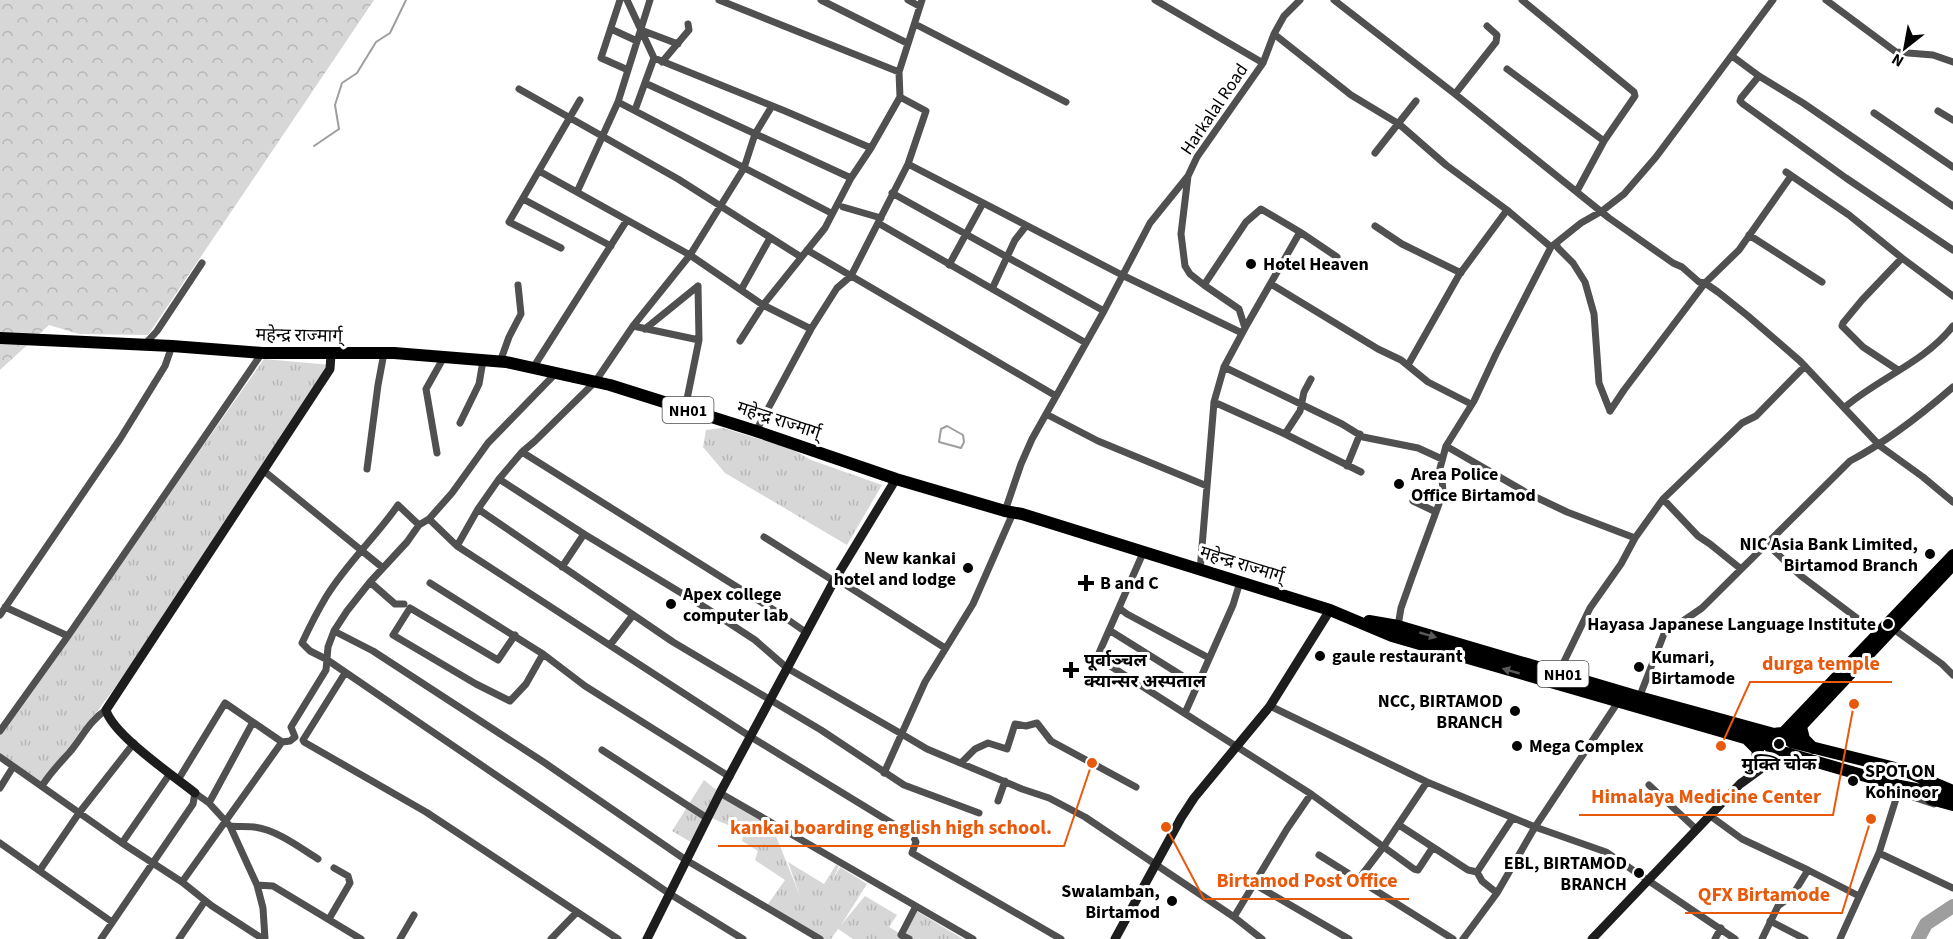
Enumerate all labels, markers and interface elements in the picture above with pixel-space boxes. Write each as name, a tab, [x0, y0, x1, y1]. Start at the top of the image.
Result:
north arrow	[1875, 18, 1935, 78]
text: N	[1888, 48, 1908, 72]
street label: Harkalal Road	[1175, 59, 1254, 160]
place label: Hotel Heaven	[1263, 252, 1369, 277]
marker: Hotel Heaven	[1244, 257, 1258, 271]
street label: महेन्द्र राज्मार्ग्	[255, 322, 346, 349]
street label: महेन्द्र राज्मार्ग्	[734, 395, 827, 447]
road number: NH01	[662, 397, 714, 423]
place label: Area Police Office Birtamod	[1410, 462, 1536, 508]
marker: Area Police Office Birtamod	[1392, 477, 1406, 491]
place label: NIC Asia Bank Limited, Birtamod Branch	[1740, 532, 1918, 578]
street label: महेन्द्र राज्मार्ग्	[1197, 540, 1290, 590]
place label: New kankai hotel and lodge	[834, 546, 956, 592]
marker: NIC Asia Bank Limited, Birtamod Branch	[1923, 547, 1937, 561]
marker: New kankai hotel and lodge	[961, 561, 975, 575]
place label: B and C	[1100, 571, 1159, 596]
marker: B and C	[1077, 574, 1095, 592]
place label: Apex college computer lab	[682, 582, 788, 628]
marker: Apex college computer lab	[664, 597, 678, 611]
place label: Hayasa Japanese Language Institute	[1587, 612, 1876, 637]
marker: Hayasa Japanese Language Institute	[1881, 617, 1895, 631]
one-way arrow	[1419, 630, 1437, 640]
place label: gaule restaurant	[1332, 644, 1463, 669]
callout: durga temple	[1750, 644, 1892, 682]
place label: Kumari, Birtamode	[1651, 645, 1735, 691]
place label: पूर्वाञ्चल क्यान्सर अस्पताल	[1084, 648, 1207, 694]
marker: gaule restaurant	[1313, 649, 1327, 663]
text: durga temple	[1762, 650, 1880, 678]
marker: Kumari, Birtamode	[1632, 660, 1646, 674]
marker: पूर्वाञ्चल क्यान्सर अस्पताल	[1062, 661, 1080, 679]
road number: NH01	[1538, 661, 1588, 687]
one-way arrow	[1502, 666, 1520, 675]
place label: NCC, BIRTAMOD BRANCH	[1378, 689, 1503, 735]
marker: NCC, BIRTAMOD BRANCH	[1508, 704, 1522, 718]
place label: Mega Complex	[1529, 734, 1644, 759]
marker: मुक्ति चोक	[1772, 737, 1786, 751]
marker: Mega Complex	[1510, 739, 1524, 753]
place label: मुक्ति चोक	[1741, 752, 1818, 777]
place label: SPOT ON Kohinoor	[1865, 759, 1939, 805]
marker: SPOT ON Kohinoor	[1846, 774, 1860, 788]
callout: Himalaya Medicine Center	[1579, 777, 1833, 815]
text: Himalaya Medicine Center	[1591, 783, 1821, 811]
callout: kankai boarding english high school.	[718, 808, 1064, 846]
text: kankai boarding english high school.	[730, 814, 1052, 842]
place label: EBL, BIRTAMOD BRANCH	[1504, 851, 1627, 897]
callout: Birtamod Post Office	[1204, 861, 1409, 899]
marker: EBL, BIRTAMOD BRANCH	[1632, 866, 1646, 880]
text: Birtamod Post Office	[1216, 867, 1398, 895]
callout: QFX Birtamode	[1685, 875, 1842, 913]
place label: Swalamban, Birtamod	[1061, 879, 1160, 925]
text: QFX Birtamode	[1698, 881, 1830, 909]
marker: Swalamban, Birtamod	[1165, 894, 1179, 908]

